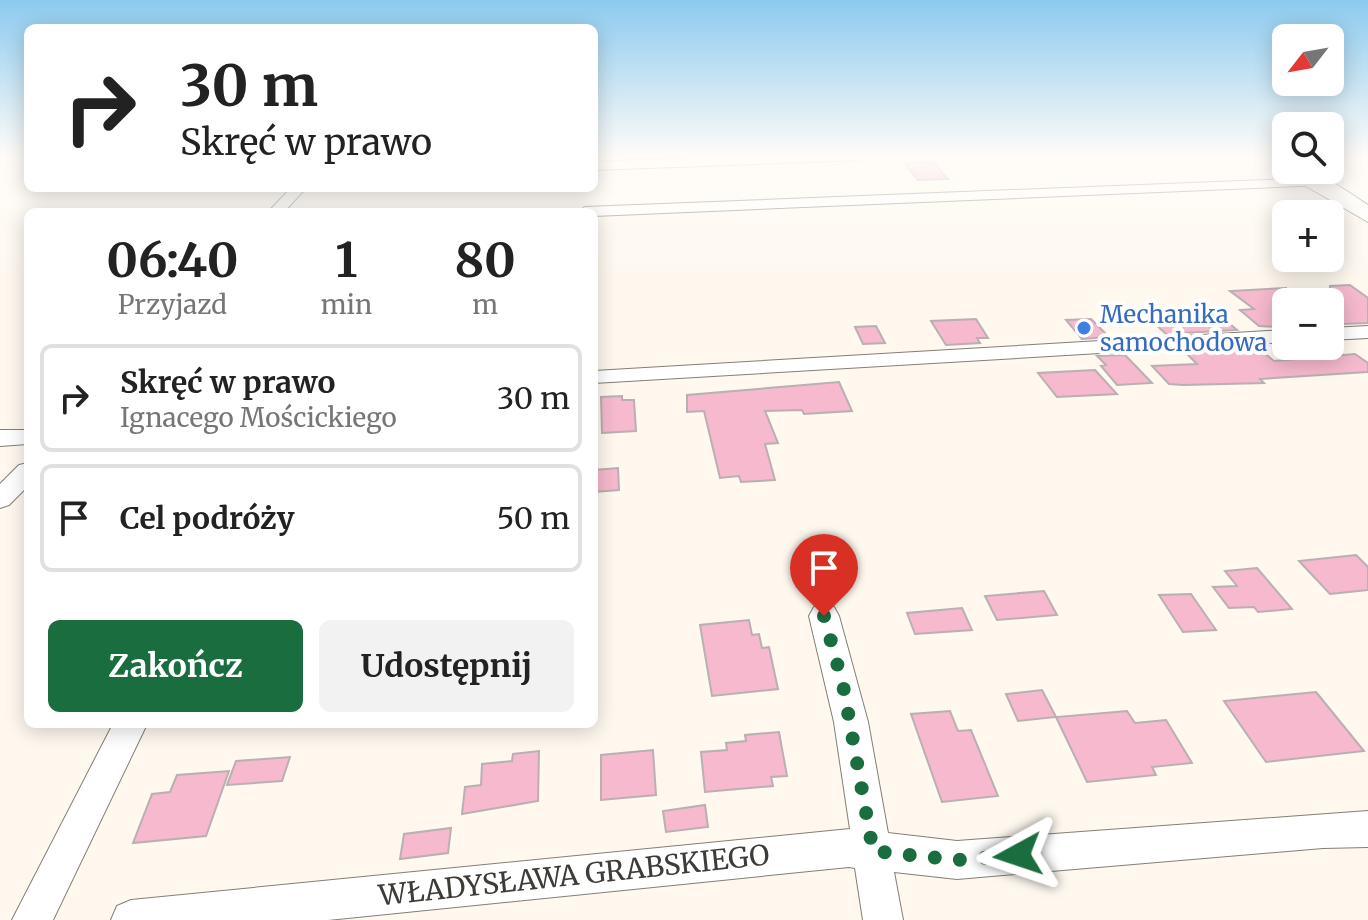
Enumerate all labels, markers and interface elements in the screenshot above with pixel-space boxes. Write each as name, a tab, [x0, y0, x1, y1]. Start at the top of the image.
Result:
north arrow	[1272, 24, 1344, 96]
map controls	[1272, 24, 1344, 360]
text: 30 m	[180, 51, 318, 121]
icon: right	[48, 56, 152, 160]
button: search	[1272, 112, 1344, 184]
text: Skręć w prawo	[180, 120, 432, 165]
button: +	[1272, 200, 1344, 272]
text: 06:40	[106, 230, 238, 290]
text: 1	[335, 230, 358, 290]
text: 80	[454, 230, 516, 290]
text: Przyjazd	[118, 288, 227, 321]
text: min	[321, 288, 372, 321]
text: m	[472, 288, 498, 321]
button: −	[1272, 288, 1344, 360]
place label: Mechanika samochodowa	[1100, 299, 1267, 358]
marker: Mechanika samochodowa	[1075, 319, 1093, 337]
text: Skręć w prawo	[120, 363, 335, 401]
icon: right	[52, 376, 96, 420]
text: 30 m	[497, 379, 570, 417]
text: Ignacego Mościckiego	[120, 401, 397, 434]
icon: arrive	[52, 496, 96, 540]
text: Cel podróży	[120, 499, 295, 537]
text: 50 m	[497, 499, 570, 537]
pin	[790, 534, 858, 616]
icon: arrive	[802, 546, 846, 590]
button: Zakończ	[48, 620, 303, 712]
button: Udostępnij	[319, 620, 574, 712]
position arrow	[976, 813, 1060, 897]
street label: WŁADYSŁAWA GRABSKIEGO	[376, 837, 771, 914]

